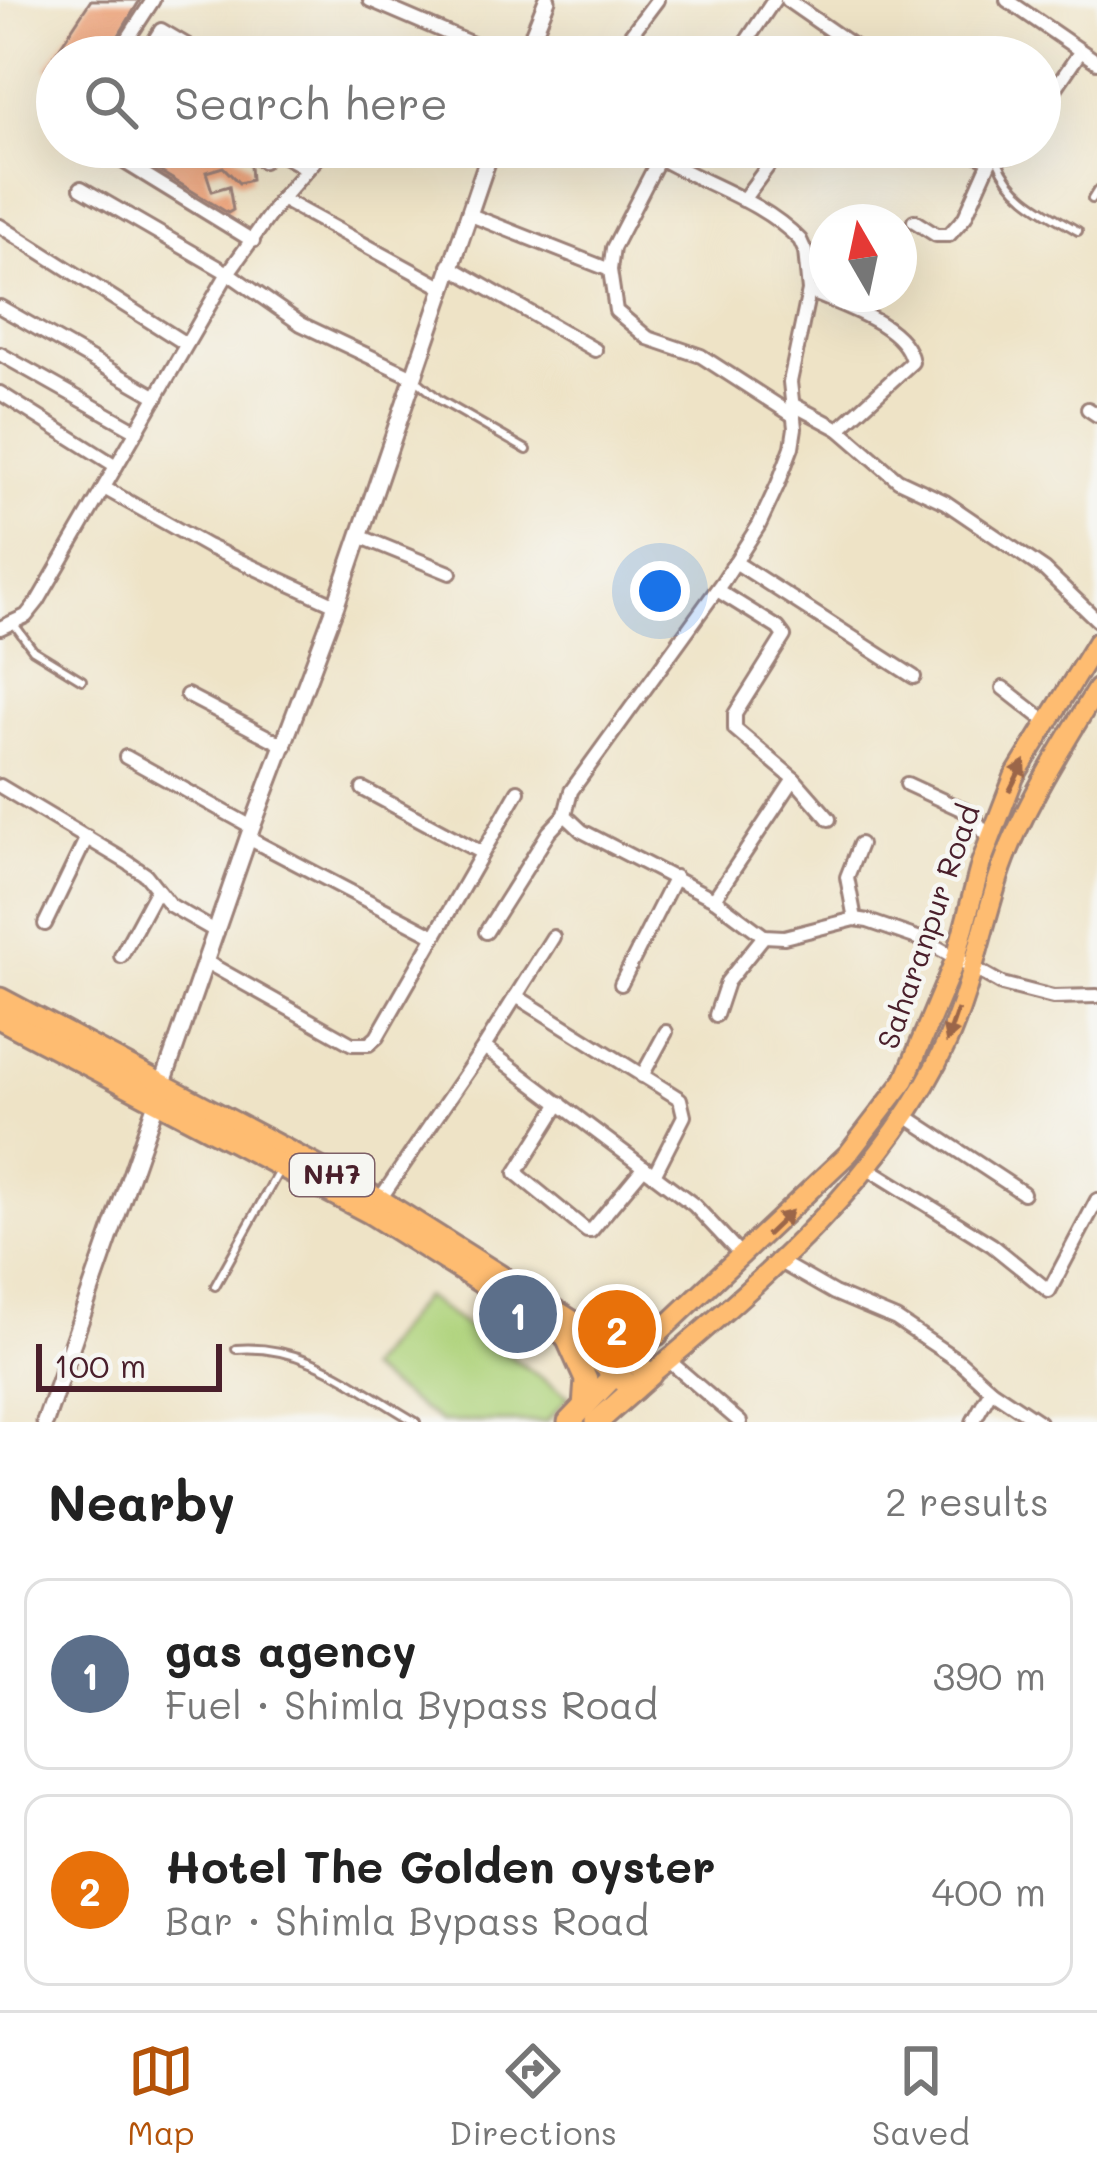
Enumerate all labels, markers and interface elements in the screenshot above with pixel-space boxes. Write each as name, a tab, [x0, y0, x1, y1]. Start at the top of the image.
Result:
search box	[36, 36, 1061, 168]
icon: search	[78, 69, 144, 135]
text: Search here	[174, 73, 448, 131]
north arrow	[809, 204, 917, 312]
your location	[630, 561, 690, 621]
one-way arrow	[1007, 758, 1027, 793]
street label: Saharanpur Road	[867, 799, 988, 1054]
one-way arrow	[942, 1008, 960, 1044]
road number: NH7	[290, 1154, 374, 1196]
one-way arrow	[764, 1209, 793, 1237]
pin: 1	[479, 1269, 557, 1359]
pin: 2	[578, 1284, 656, 1374]
scale bar	[36, 1338, 222, 1391]
text: 100 m	[54, 1343, 146, 1386]
text: Nearby	[48, 1467, 235, 1534]
text: 2 results	[885, 1475, 1049, 1526]
text: gas agency	[165, 1620, 417, 1678]
text: 1	[81, 1649, 99, 1700]
text: 390 m	[932, 1649, 1046, 1700]
text: Fuel · Shimla Bypass Road	[165, 1678, 658, 1729]
text: Hotel The Golden oyster	[165, 1836, 716, 1894]
text: 2	[79, 1865, 101, 1916]
text: 400 m	[931, 1865, 1046, 1916]
text: Bar · Shimla Bypass Road	[165, 1894, 649, 1945]
tab: Map	[127, 2038, 195, 2153]
tab: Directions	[449, 2038, 617, 2153]
tab: Saved	[872, 2038, 970, 2153]

